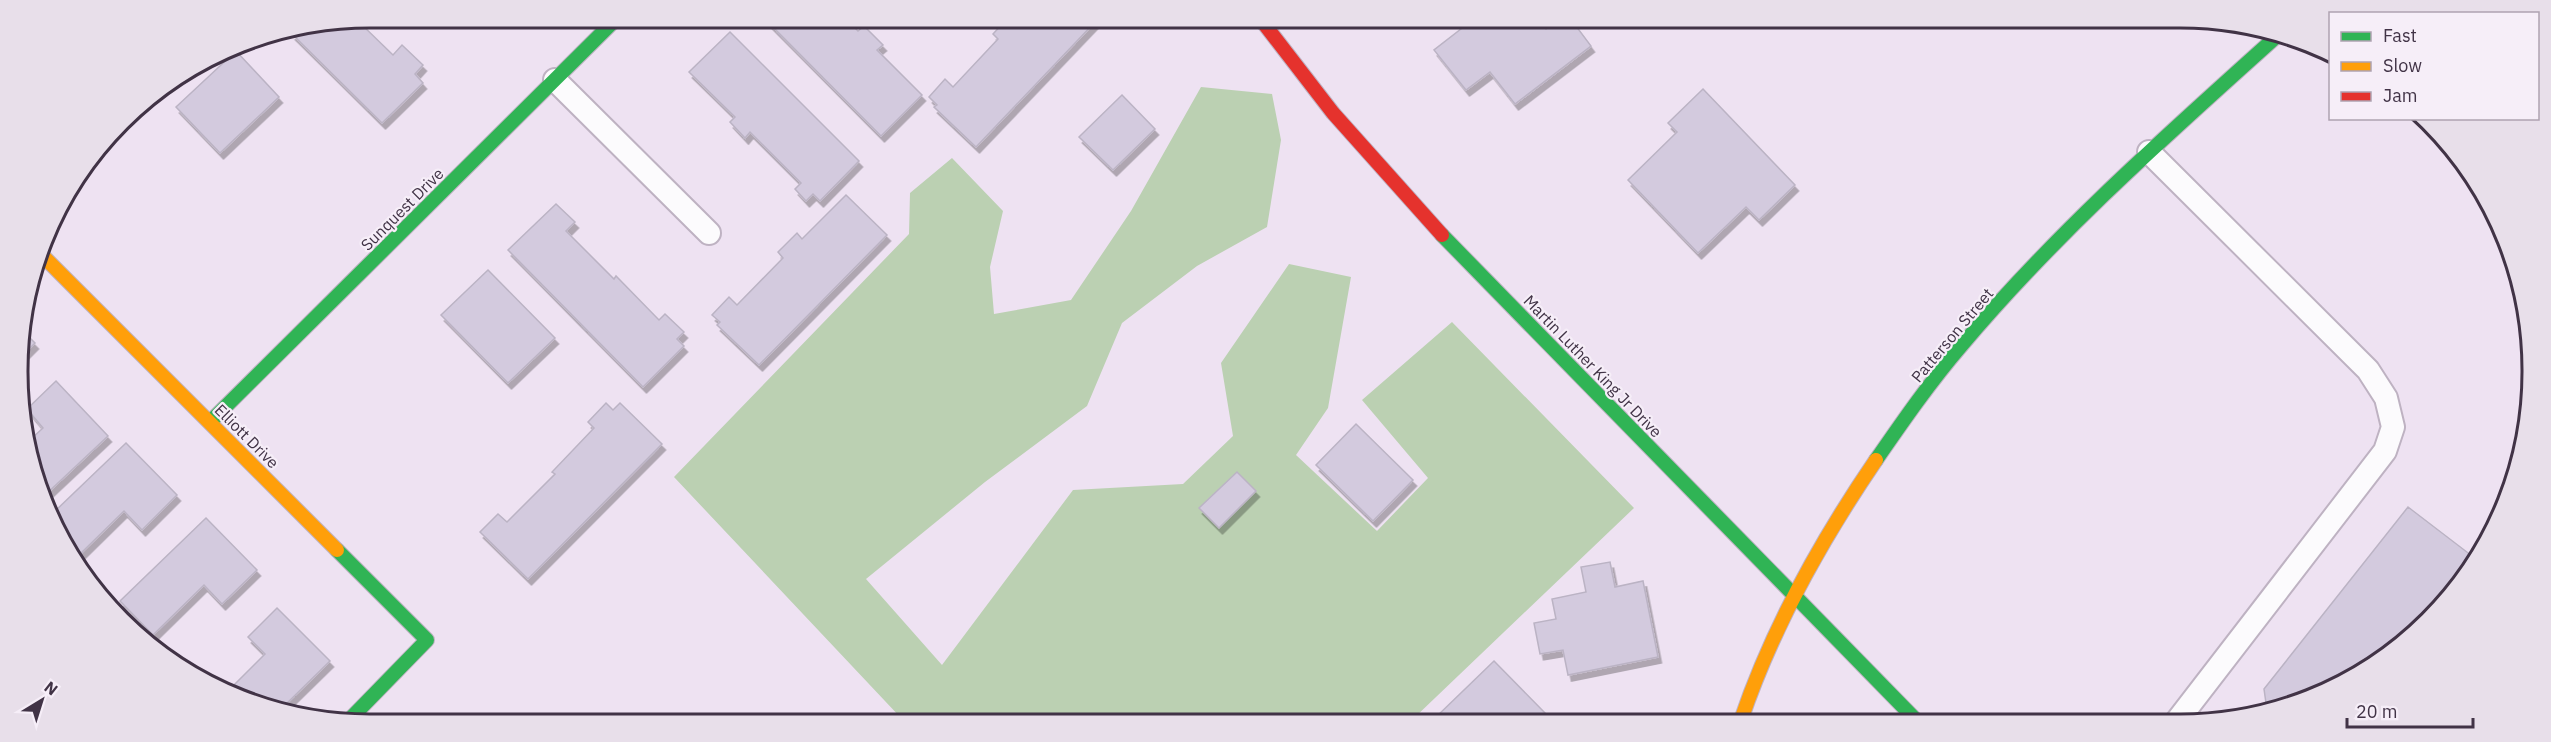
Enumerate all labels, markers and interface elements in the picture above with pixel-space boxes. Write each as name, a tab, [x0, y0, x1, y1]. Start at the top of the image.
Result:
legend	[2329, 12, 2539, 120]
text: Fast	[2383, 24, 2417, 47]
text: Slow	[2383, 54, 2422, 77]
text: Jam	[2383, 84, 2418, 107]
street label: Sunquest Drive	[356, 163, 448, 255]
street label: Patterson Street	[1907, 284, 1997, 386]
street label: Martin Luther King Jr Drive	[1520, 291, 1666, 442]
street label: Elliott Drive	[211, 400, 284, 473]
north arrow	[12, 670, 72, 730]
text: N	[41, 677, 62, 700]
scale bar	[2347, 691, 2473, 729]
text: 20 m	[2356, 700, 2398, 723]

